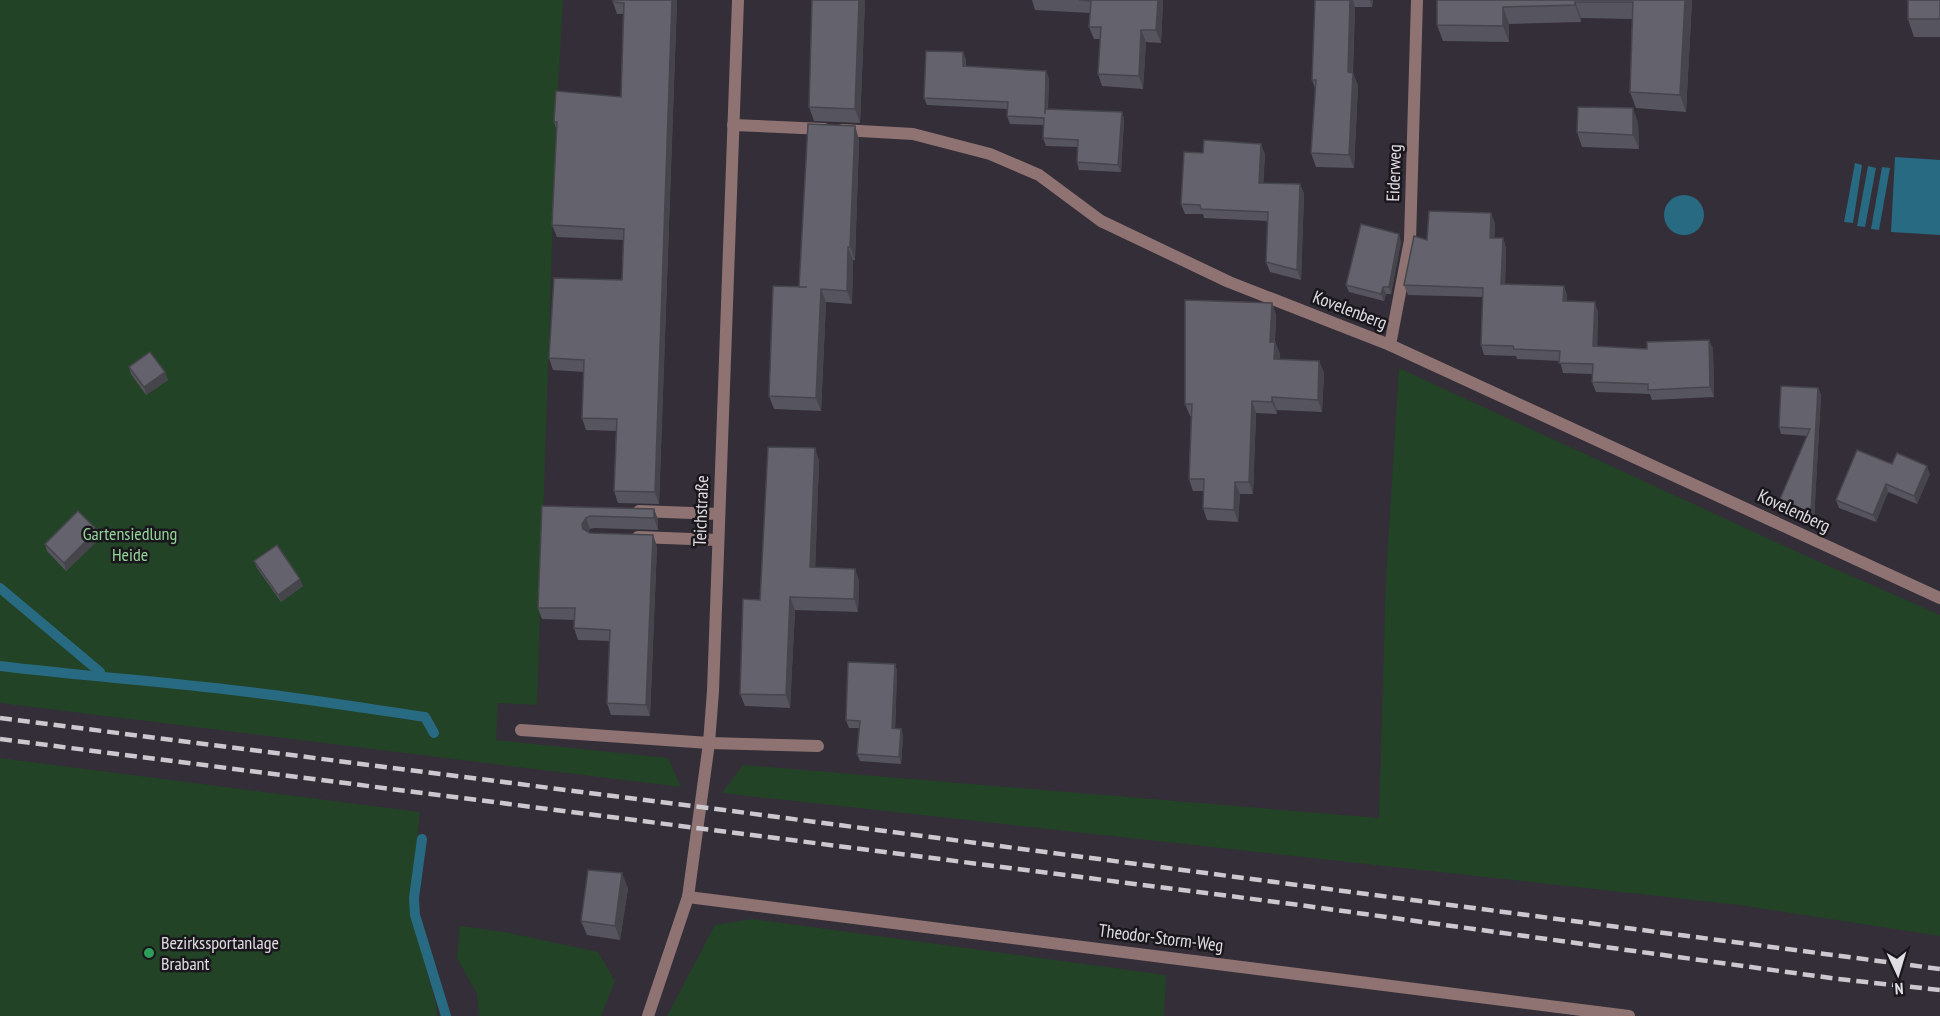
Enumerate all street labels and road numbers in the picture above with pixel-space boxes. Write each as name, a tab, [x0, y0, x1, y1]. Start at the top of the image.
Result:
street label: Eiderweg	[1381, 144, 1406, 202]
street label: Kovelenberg	[1310, 285, 1391, 334]
street label: Teichstraße	[688, 475, 713, 547]
street label: Kovelenberg	[1754, 484, 1834, 537]
street label: Theodor-Storm-Weg	[1097, 918, 1225, 957]

